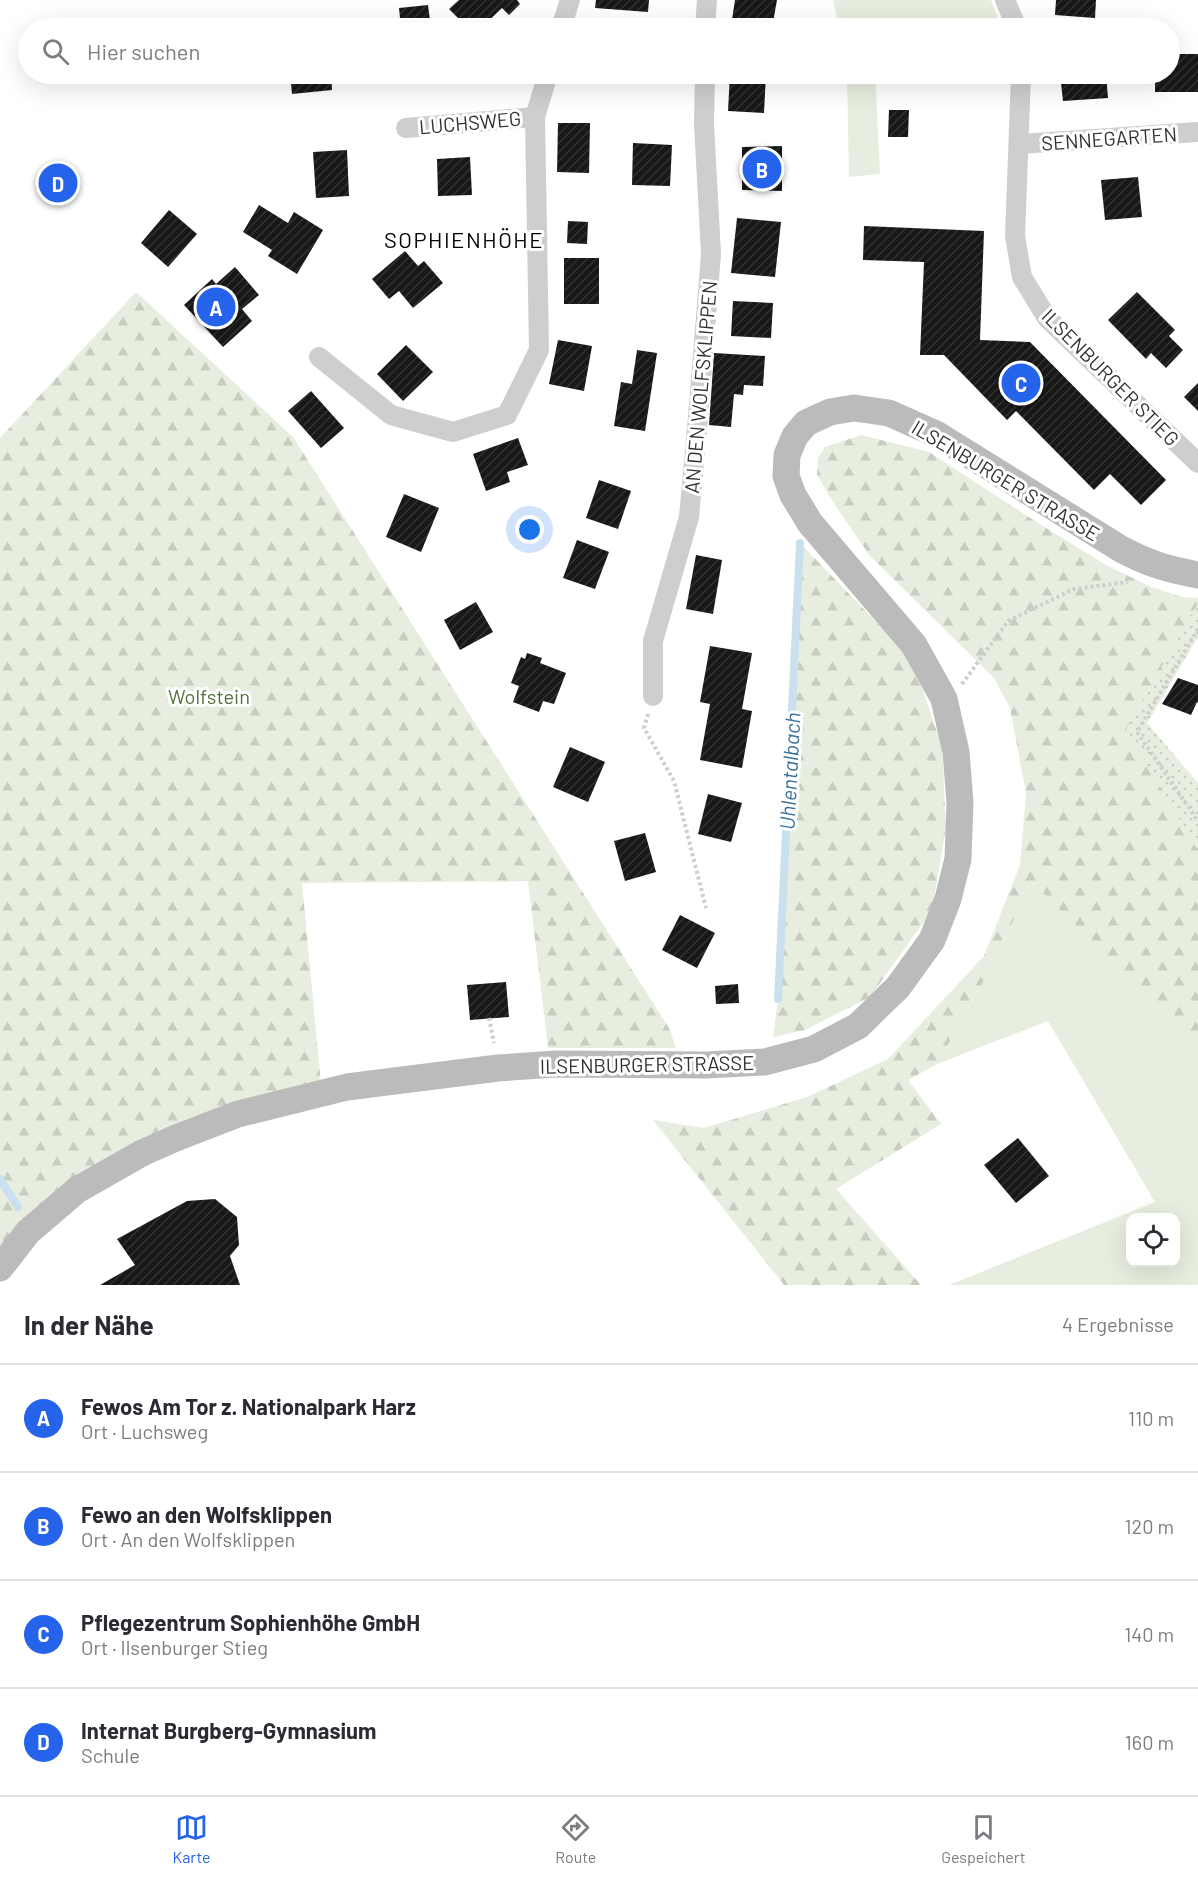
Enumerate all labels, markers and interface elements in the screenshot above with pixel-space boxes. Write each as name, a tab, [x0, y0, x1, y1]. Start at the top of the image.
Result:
search box	[18, 18, 1180, 84]
icon: search	[39, 35, 72, 68]
text: Hier suchen	[87, 38, 200, 64]
street label: LUCHSWEG	[418, 106, 522, 138]
street label: SENNEGARTEN	[1040, 121, 1178, 155]
pin: B	[742, 146, 782, 192]
pin: D	[38, 160, 78, 206]
district label: SOPHIENHÖHE	[384, 226, 544, 252]
street label: AN DEN WOLFSKLIPPEN	[679, 280, 721, 494]
pin: A	[196, 284, 236, 330]
street label: ILSENBURGER STIEG	[1037, 303, 1185, 451]
pin: C	[1002, 360, 1040, 406]
street label: ILSENBURGER STRASSE	[908, 415, 1104, 545]
your location	[515, 515, 544, 544]
park label: Wolfstein	[168, 684, 250, 708]
water label: Uhlentalbach	[773, 712, 805, 830]
street label: ILSENBURGER STRASSE	[540, 1050, 754, 1078]
map controls	[1126, 1213, 1180, 1267]
button: locate	[1126, 1213, 1180, 1267]
text: In der Nähe	[24, 1309, 154, 1340]
text: 4 Ergebnisse	[1062, 1312, 1174, 1336]
text: Fewos Am Tor z. Nationalpark Harz	[81, 1393, 416, 1419]
text: A	[37, 1406, 50, 1430]
text: 110 m	[1128, 1406, 1174, 1430]
text: Ort · Luchsweg	[81, 1419, 208, 1443]
text: Fewo an den Wolfsklippen	[81, 1501, 332, 1527]
text: B	[37, 1514, 50, 1538]
text: 120 m	[1124, 1514, 1174, 1538]
text: Ort · An den Wolfsklippen	[81, 1527, 295, 1551]
text: Pflegezentrum Sophienhöhe GmbH	[81, 1609, 420, 1635]
text: C	[37, 1622, 50, 1646]
text: 140 m	[1124, 1622, 1174, 1646]
text: Ort · Ilsenburger Stieg	[81, 1635, 268, 1659]
text: Internat Burgberg-Gymnasium	[81, 1717, 376, 1743]
text: D	[37, 1730, 50, 1754]
text: 160 m	[1125, 1730, 1174, 1754]
text: Schule	[81, 1743, 140, 1767]
tab: Karte	[172, 1811, 211, 1866]
tab: Route	[555, 1811, 596, 1866]
tab: Gespeichert	[941, 1811, 1026, 1866]

